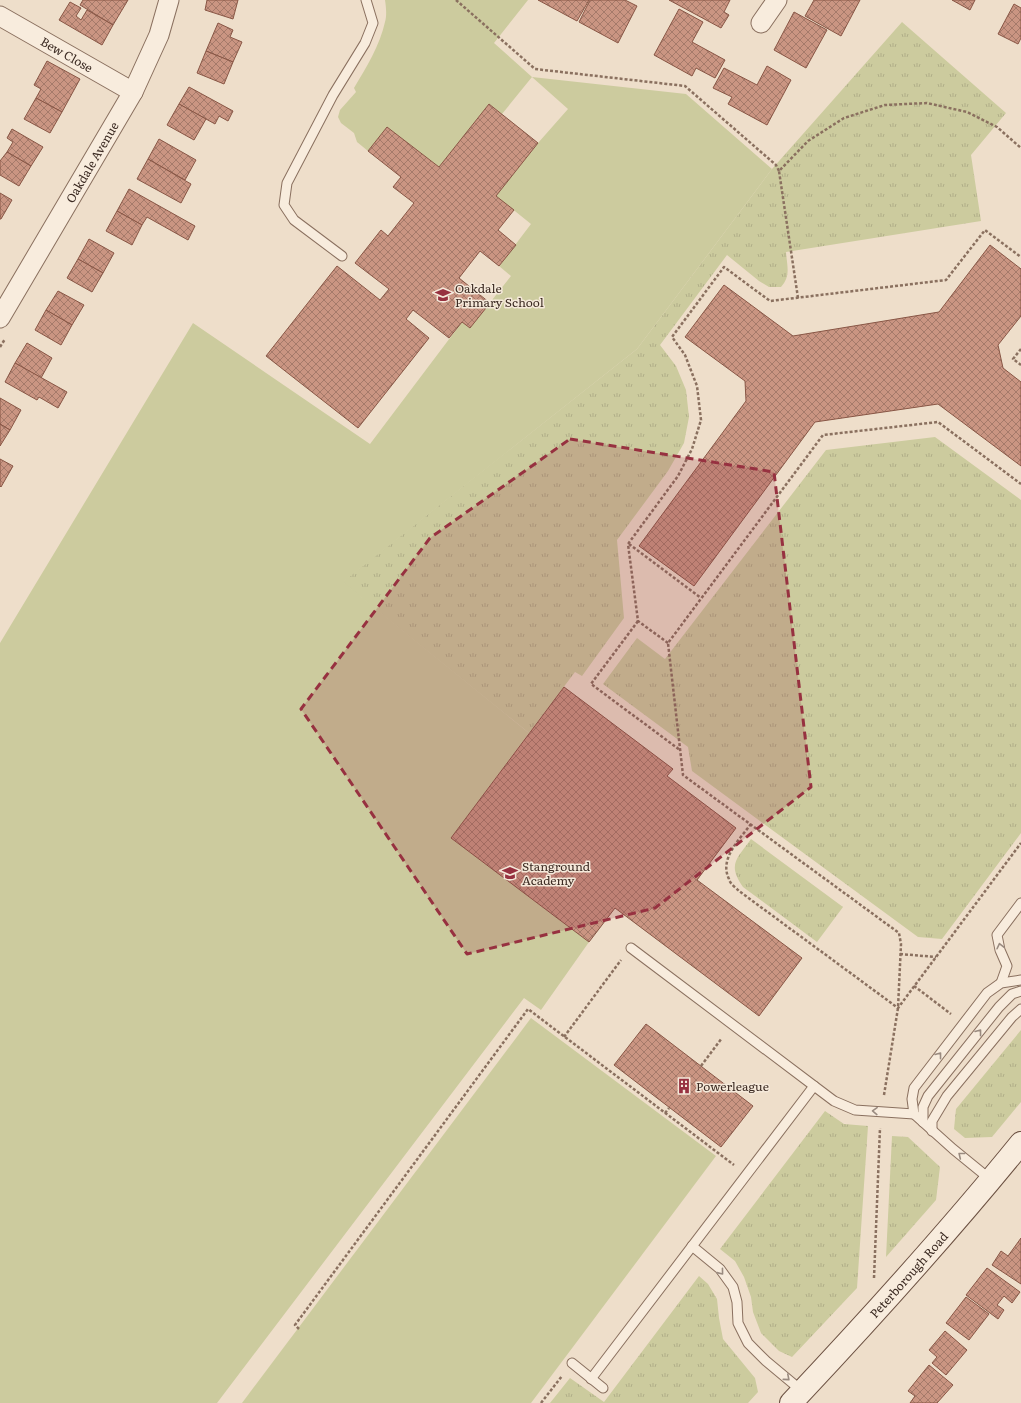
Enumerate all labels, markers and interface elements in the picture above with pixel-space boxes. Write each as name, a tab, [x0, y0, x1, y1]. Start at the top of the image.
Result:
street label: Bew Close	[37, 32, 96, 76]
street label: Oakdale Avenue	[61, 118, 123, 206]
place label: Oakdale Primary School	[455, 279, 544, 311]
school or university icon: Oakdale Primary School	[434, 286, 452, 304]
place label: Stanground Academy	[522, 857, 591, 889]
school or university icon: Stanground Academy	[501, 864, 519, 882]
one-way arrow	[996, 943, 1004, 949]
one-way arrow	[974, 1029, 981, 1036]
one-way arrow	[934, 1053, 941, 1060]
building icon: Powerleague	[675, 1077, 693, 1095]
place label: Powerleague	[696, 1077, 769, 1095]
one-way arrow	[872, 1107, 878, 1115]
one-way arrow	[958, 1153, 965, 1160]
street label: Peterborough Road	[865, 1227, 952, 1322]
one-way arrow	[717, 1267, 724, 1274]
one-way arrow	[782, 1374, 789, 1381]

